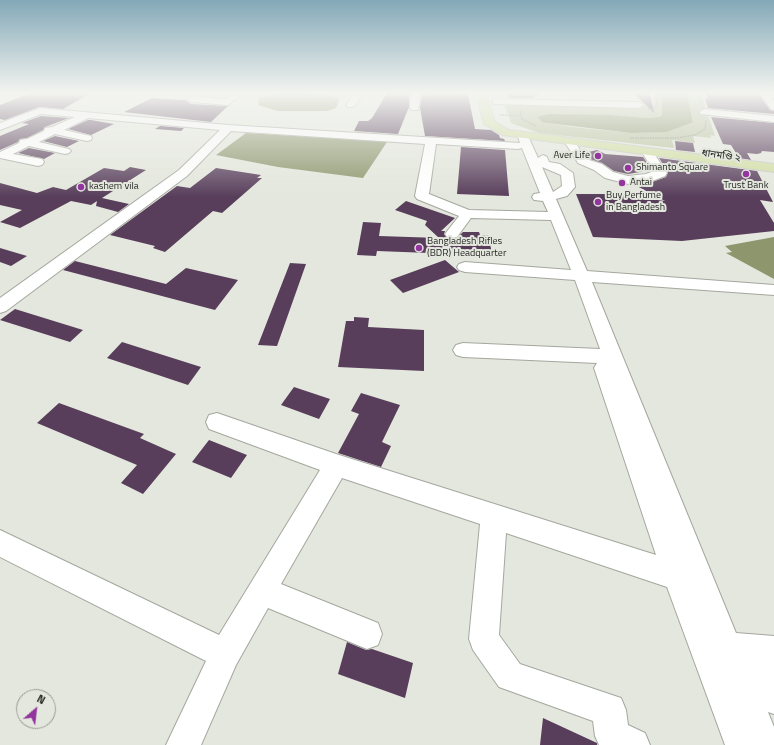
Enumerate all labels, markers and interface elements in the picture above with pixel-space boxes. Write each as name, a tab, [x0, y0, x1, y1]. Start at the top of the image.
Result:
street label: ধানমণ্ডি ২	[701, 147, 741, 165]
place label: Aver Life	[554, 150, 590, 162]
marker: Aver Life	[593, 151, 603, 161]
place label: Shimanto Square	[636, 162, 708, 174]
marker: Shimanto Square	[623, 163, 633, 173]
marker: Trust Bank	[741, 169, 751, 179]
place label: Antai	[630, 177, 652, 189]
marker: Antai	[617, 178, 627, 188]
place label: Trust Bank	[724, 180, 768, 192]
place label: kashem vila	[89, 181, 139, 193]
marker: kashem vila	[76, 182, 86, 192]
place label: Buy Perfume in Bangladesh	[606, 190, 665, 214]
marker: Buy Perfume in Bangladesh	[593, 197, 603, 207]
place label: Bangladesh Rifles (BDR) Headquarter	[427, 236, 506, 260]
marker: Bangladesh Rifles (BDR) Headquarter	[414, 243, 424, 253]
north arrow	[16, 689, 56, 729]
text: N	[34, 690, 48, 708]

